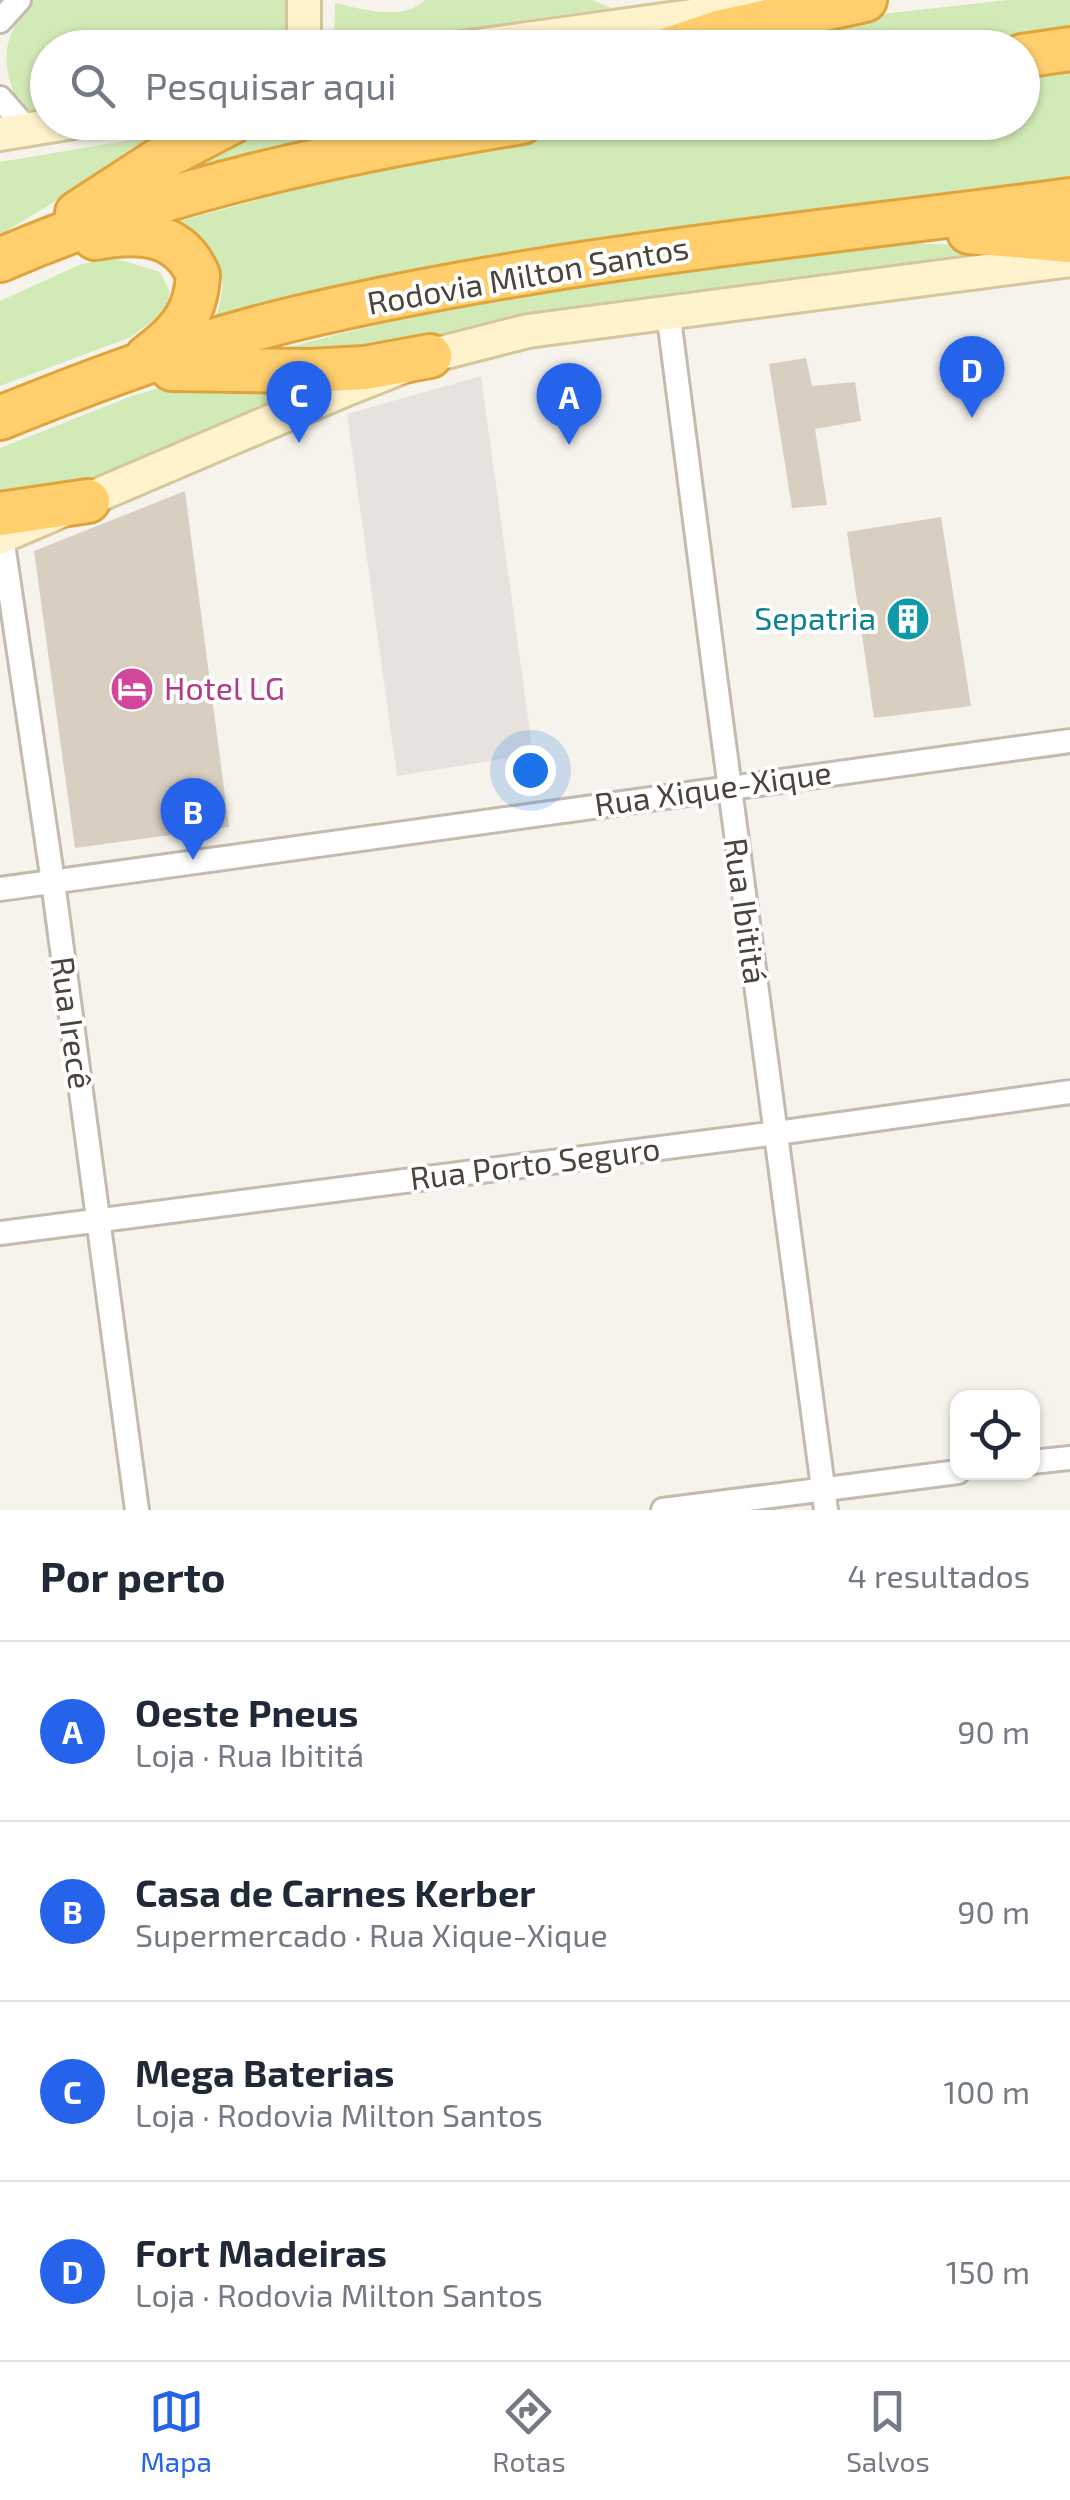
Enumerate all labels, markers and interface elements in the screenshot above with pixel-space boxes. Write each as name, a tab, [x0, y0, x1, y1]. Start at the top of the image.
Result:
search box	[30, 30, 1040, 140]
icon: search	[65, 58, 120, 113]
text: Pesquisar aqui	[145, 62, 396, 108]
street label: Rodovia Milton Santos	[364, 227, 691, 321]
pin: D	[940, 336, 1004, 418]
pin: C	[266, 360, 332, 443]
pin: A	[536, 362, 602, 445]
building icon: Sepatria	[885, 596, 931, 642]
place label: Sepatria	[754, 598, 876, 636]
hotel icon: Hotel LG	[109, 666, 155, 712]
place label: Hotel LG	[164, 668, 285, 706]
your location	[505, 745, 556, 796]
street label: Rua Xique-Xique	[592, 752, 834, 822]
pin: B	[160, 778, 226, 860]
street label: Rua Ibititá	[718, 835, 776, 986]
street label: Rua Irecê	[45, 954, 101, 1091]
street label: Rua Porto Seguro	[408, 1128, 662, 1196]
map controls	[950, 1390, 1040, 1480]
button: locate	[950, 1390, 1040, 1480]
text: Por perto	[40, 1550, 226, 1600]
text: 4 resultados	[847, 1556, 1030, 1594]
text: Oeste Pneus	[135, 1689, 358, 1735]
text: A	[62, 1712, 83, 1750]
text: 90 m	[957, 1712, 1030, 1750]
text: Loja · Rua Ibititá	[135, 1735, 364, 1773]
text: Casa de Carnes Kerber	[135, 1869, 536, 1915]
text: B	[62, 1892, 83, 1930]
text: 90 m	[957, 1892, 1030, 1930]
text: Supermercado · Rua Xique-Xique	[135, 1915, 608, 1953]
text: Mega Baterias	[135, 2049, 395, 2095]
text: C	[63, 2072, 82, 2110]
text: 100 m	[944, 2072, 1030, 2110]
text: Loja · Rodovia Milton Santos	[135, 2095, 543, 2133]
text: Fort Madeiras	[135, 2229, 387, 2275]
text: D	[62, 2252, 83, 2290]
text: 150 m	[946, 2252, 1030, 2290]
text: Loja · Rodovia Milton Santos	[135, 2275, 543, 2313]
tab: Mapa	[140, 2384, 212, 2478]
tab: Rotas	[492, 2384, 566, 2478]
tab: Salvos	[846, 2384, 930, 2478]

